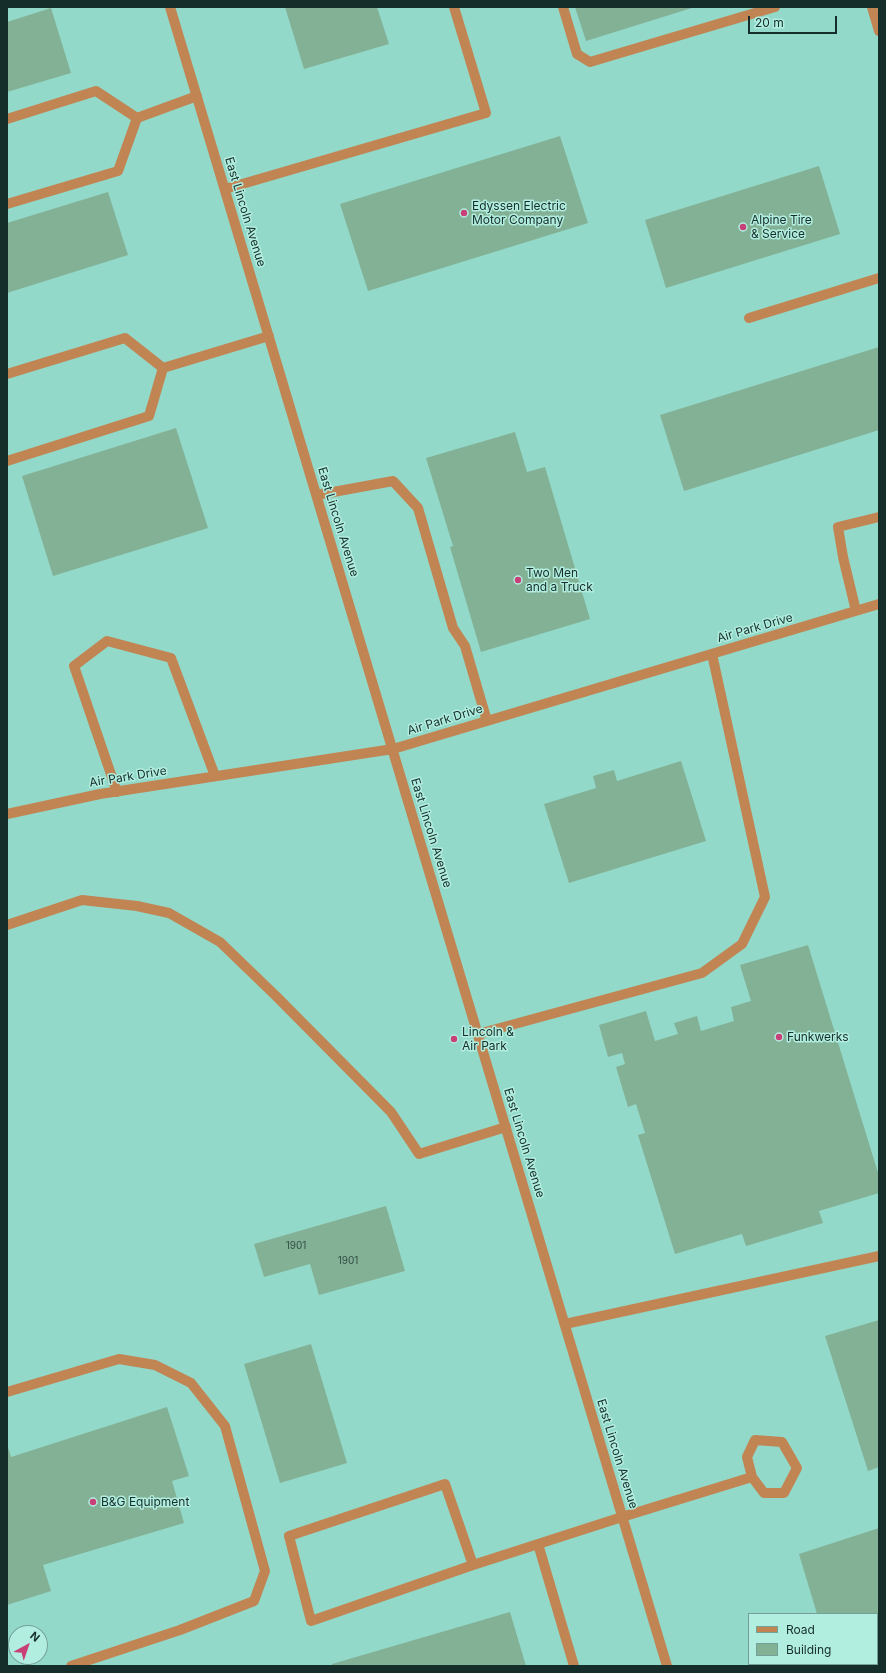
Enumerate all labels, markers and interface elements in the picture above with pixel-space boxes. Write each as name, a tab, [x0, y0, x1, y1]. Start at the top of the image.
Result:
scale bar	[750, 8, 839, 34]
text: 20 m	[755, 15, 784, 30]
street label: East Lincoln Avenue	[221, 155, 269, 269]
place label: Edyssen Electric Motor Company	[472, 199, 566, 227]
marker: Edyssen Electric Motor Company	[459, 208, 469, 218]
place label: Alpine Tire & Service	[751, 213, 812, 241]
marker: Alpine Tire & Service	[738, 222, 748, 232]
street label: East Lincoln Avenue	[314, 465, 362, 579]
place label: Two Men and a Truck	[526, 566, 593, 594]
marker: Two Men and a Truck	[513, 575, 523, 585]
street label: Air Park Drive	[716, 610, 794, 646]
street label: Air Park Drive	[406, 702, 484, 738]
street label: Air Park Drive	[88, 764, 168, 790]
street label: East Lincoln Avenue	[407, 776, 455, 890]
place label: Lincoln & Air Park	[462, 1025, 514, 1053]
place label: Funkwerks	[787, 1030, 849, 1044]
marker: Funkwerks	[774, 1032, 784, 1042]
marker: Lincoln & Air Park	[449, 1034, 459, 1044]
street label: East Lincoln Avenue	[500, 1086, 548, 1200]
house number: 1901	[286, 1240, 306, 1252]
house number: 1901	[338, 1255, 358, 1267]
street label: East Lincoln Avenue	[593, 1397, 641, 1511]
place label: B&G Equipment	[101, 1495, 189, 1509]
marker: B&G Equipment	[88, 1497, 98, 1507]
legend	[748, 1613, 878, 1665]
text: Road	[786, 1622, 815, 1637]
north arrow	[8, 1625, 48, 1665]
text: N	[27, 1629, 43, 1645]
text: Building	[786, 1642, 831, 1657]

